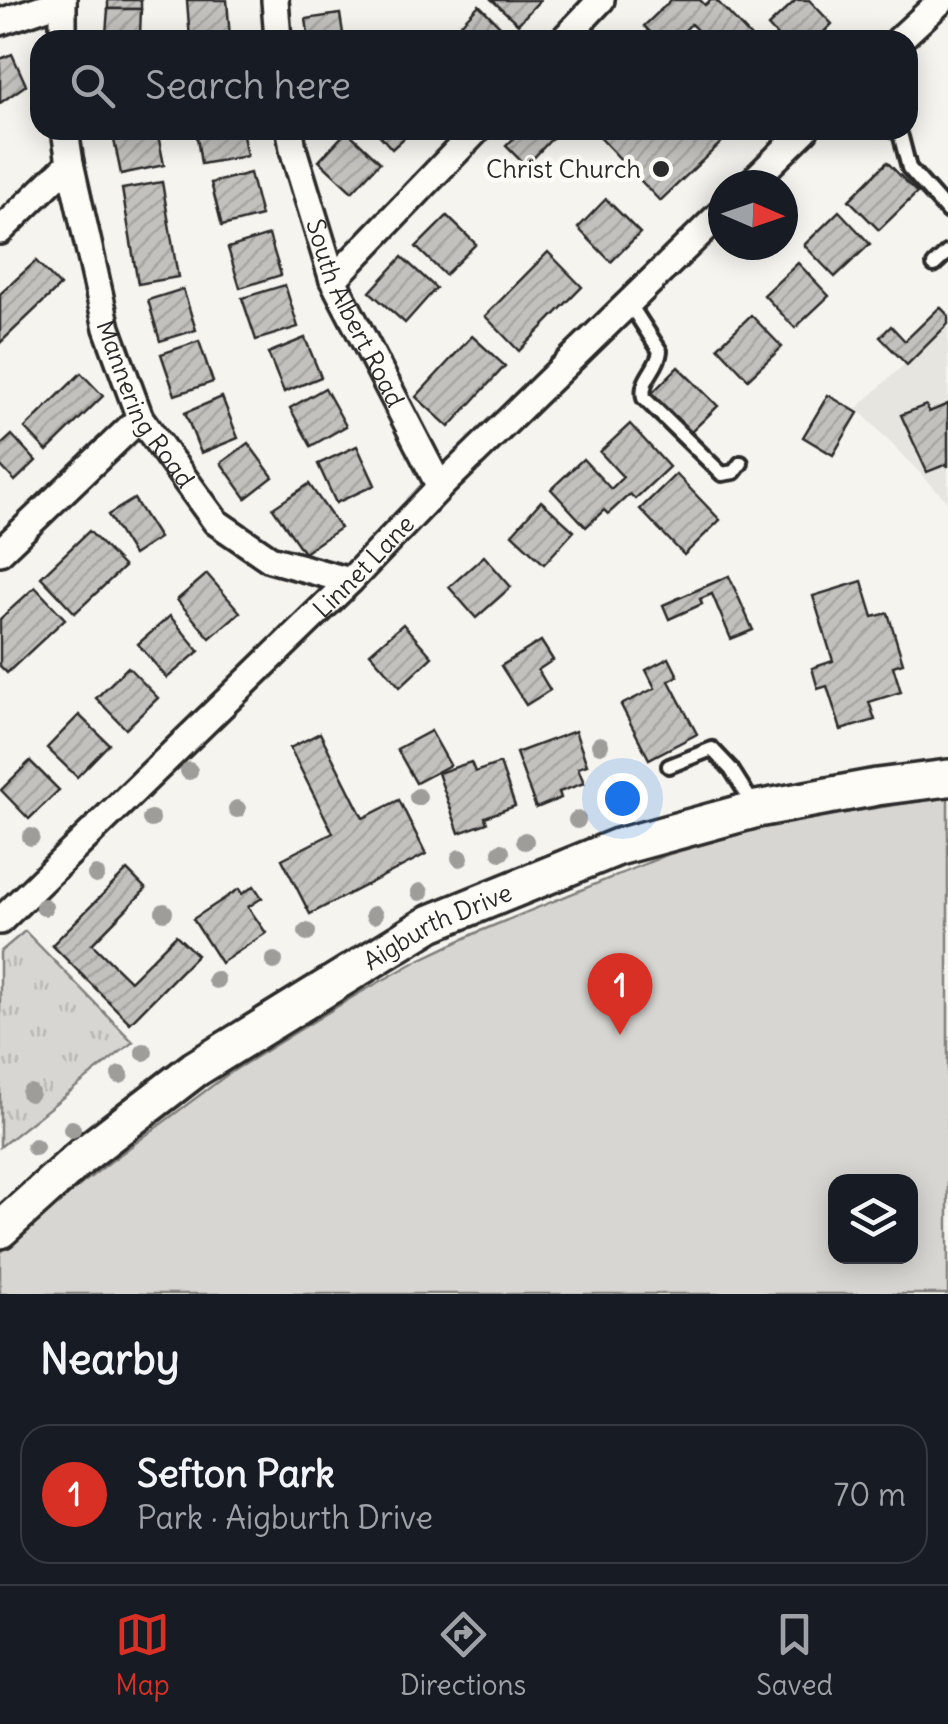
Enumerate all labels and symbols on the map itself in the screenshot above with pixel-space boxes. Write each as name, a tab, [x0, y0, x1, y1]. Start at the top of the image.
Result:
place label: Christ Church	[486, 153, 641, 185]
marker: Christ Church	[650, 158, 672, 180]
north arrow	[708, 170, 798, 260]
street label: South Albert Road	[299, 215, 412, 412]
street label: Mannering Road	[89, 316, 202, 494]
street label: Linnet Lane	[306, 508, 421, 624]
your location	[597, 773, 648, 824]
street label: Aigburth Drive	[357, 876, 516, 977]
pin: 1	[588, 952, 652, 1035]

